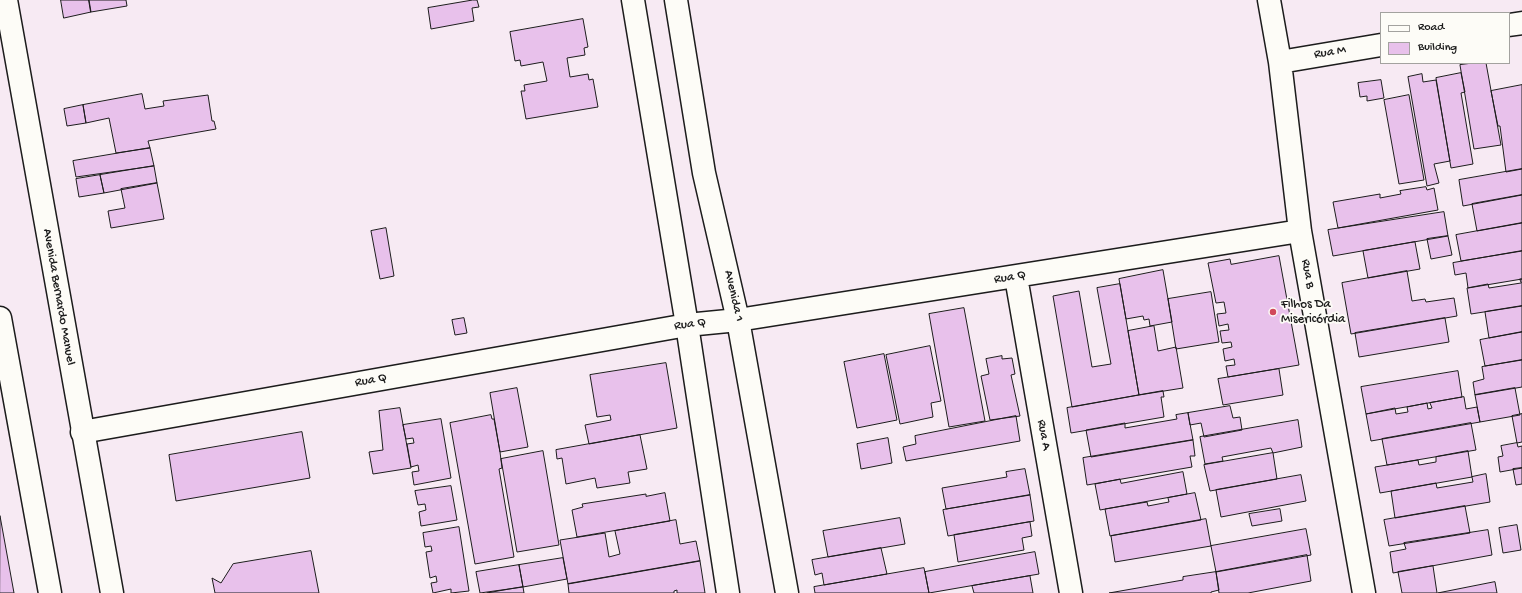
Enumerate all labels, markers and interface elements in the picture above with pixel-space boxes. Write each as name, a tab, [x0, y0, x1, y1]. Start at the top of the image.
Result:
legend	[1380, 12, 1510, 64]
text: Road	[1418, 21, 1444, 35]
text: Building	[1418, 41, 1457, 55]
street label: Rua M	[1313, 43, 1347, 63]
street label: Avenida Bernardo Manuel	[38, 227, 78, 367]
street label: Rua B	[1297, 258, 1317, 290]
street label: Rua Q	[993, 268, 1027, 288]
street label: Avenida 1	[720, 269, 746, 323]
place label: Filhos Da Misericórdia	[1281, 297, 1345, 328]
marker: Filhos Da Misericórdia	[1268, 307, 1278, 317]
street label: Rua Q	[673, 315, 707, 335]
street label: Rua Q	[354, 371, 388, 391]
street label: Rua A	[1033, 418, 1053, 452]

